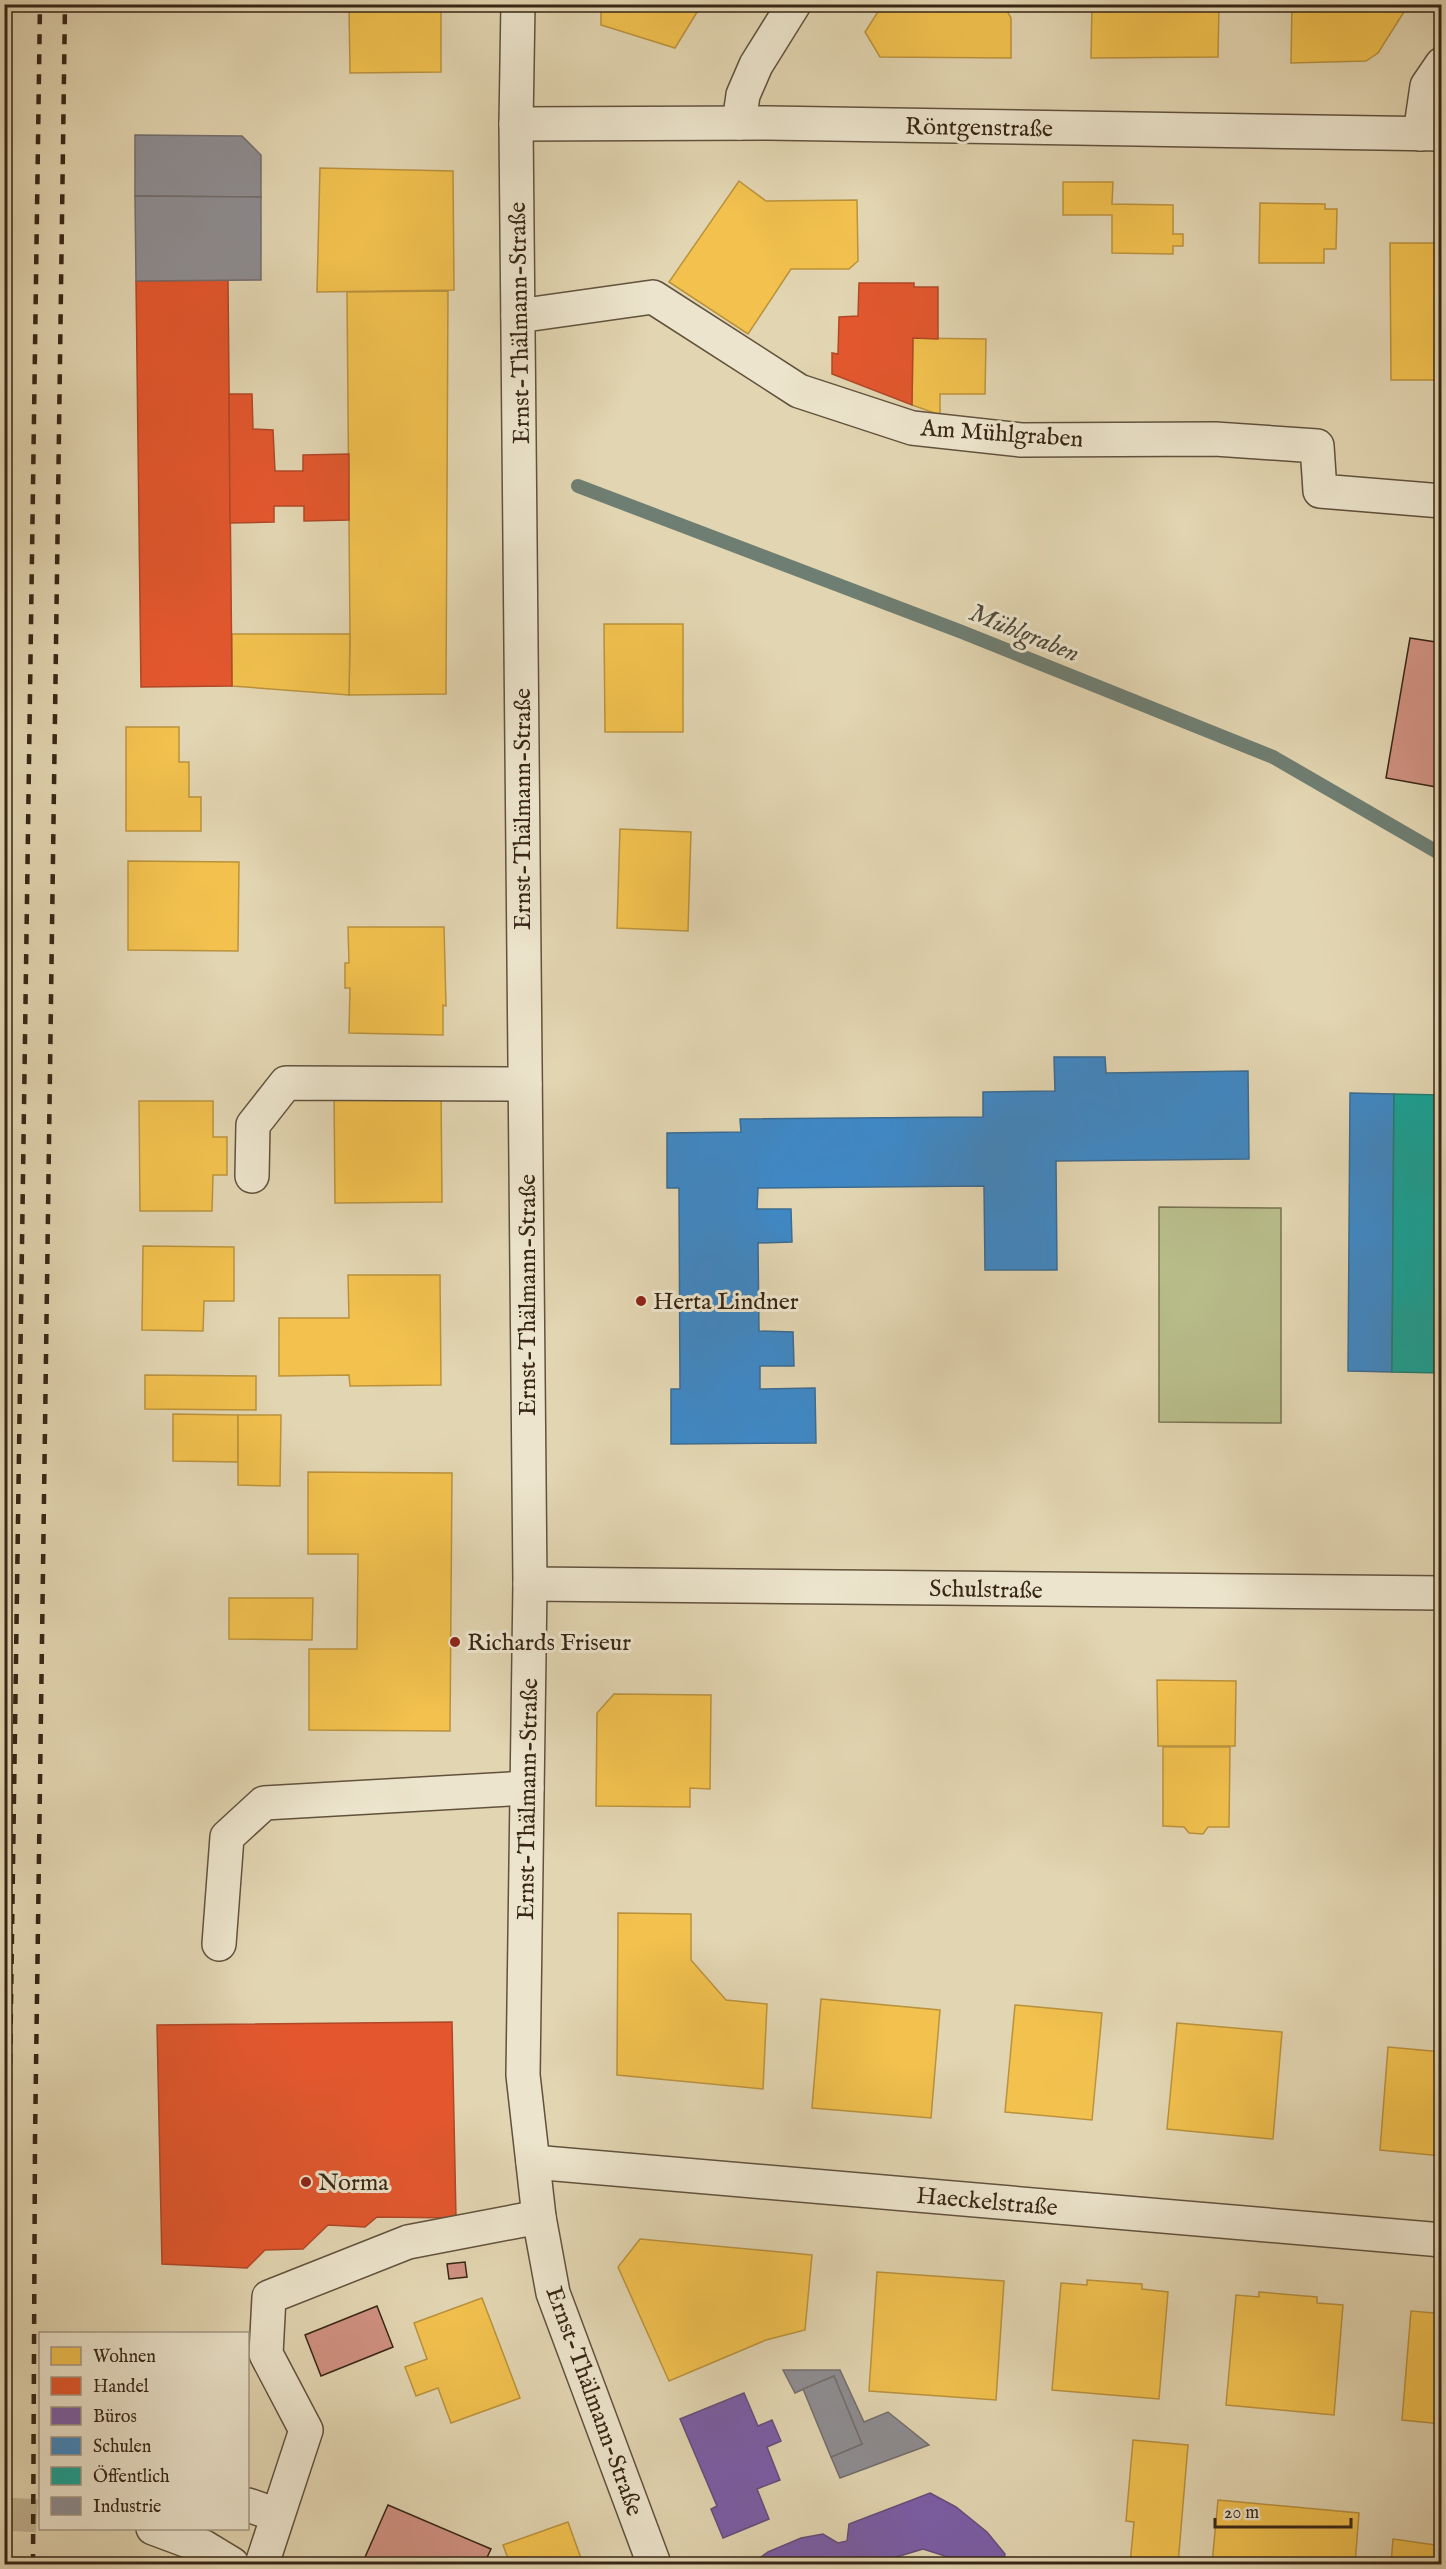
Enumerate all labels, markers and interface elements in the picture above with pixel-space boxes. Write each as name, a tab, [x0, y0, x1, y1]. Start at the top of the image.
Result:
street label: Röntgenstraße	[905, 112, 1053, 145]
street label: Ernst-Thälmann-Straße	[503, 202, 538, 444]
street label: Am Mühlgraben	[919, 413, 1084, 456]
water label: Mühlgraben	[964, 596, 1084, 671]
street label: Ernst-Thälmann-Straße	[508, 688, 539, 930]
street label: Ernst-Thälmann-Straße	[513, 1174, 544, 1416]
place label: Herta Lindner	[653, 1287, 799, 1318]
marker: Herta Lindner	[634, 1294, 648, 1308]
street label: Schulstraße	[929, 1574, 1043, 1607]
place label: Richards Friseur	[467, 1628, 631, 1659]
marker: Richards Friseur	[448, 1635, 462, 1649]
street label: Ernst-Thälmann-Straße	[511, 1678, 546, 1920]
place label: Norma	[318, 2168, 389, 2199]
marker: Norma	[299, 2175, 313, 2189]
street label: Haeckelstraße	[915, 2181, 1059, 2224]
street label: Ernst-Thälmann-Straße	[538, 2282, 650, 2521]
legend	[39, 2332, 249, 2530]
text: Wohnen	[93, 2346, 156, 2369]
text: Handel	[93, 2376, 149, 2399]
text: Büros	[93, 2406, 137, 2429]
text: Schulen	[93, 2436, 152, 2459]
text: Öffentlich	[93, 2465, 170, 2489]
scale bar	[1215, 2491, 1352, 2529]
text: Industrie	[93, 2496, 161, 2519]
text: 20 m	[1224, 2502, 1259, 2525]

